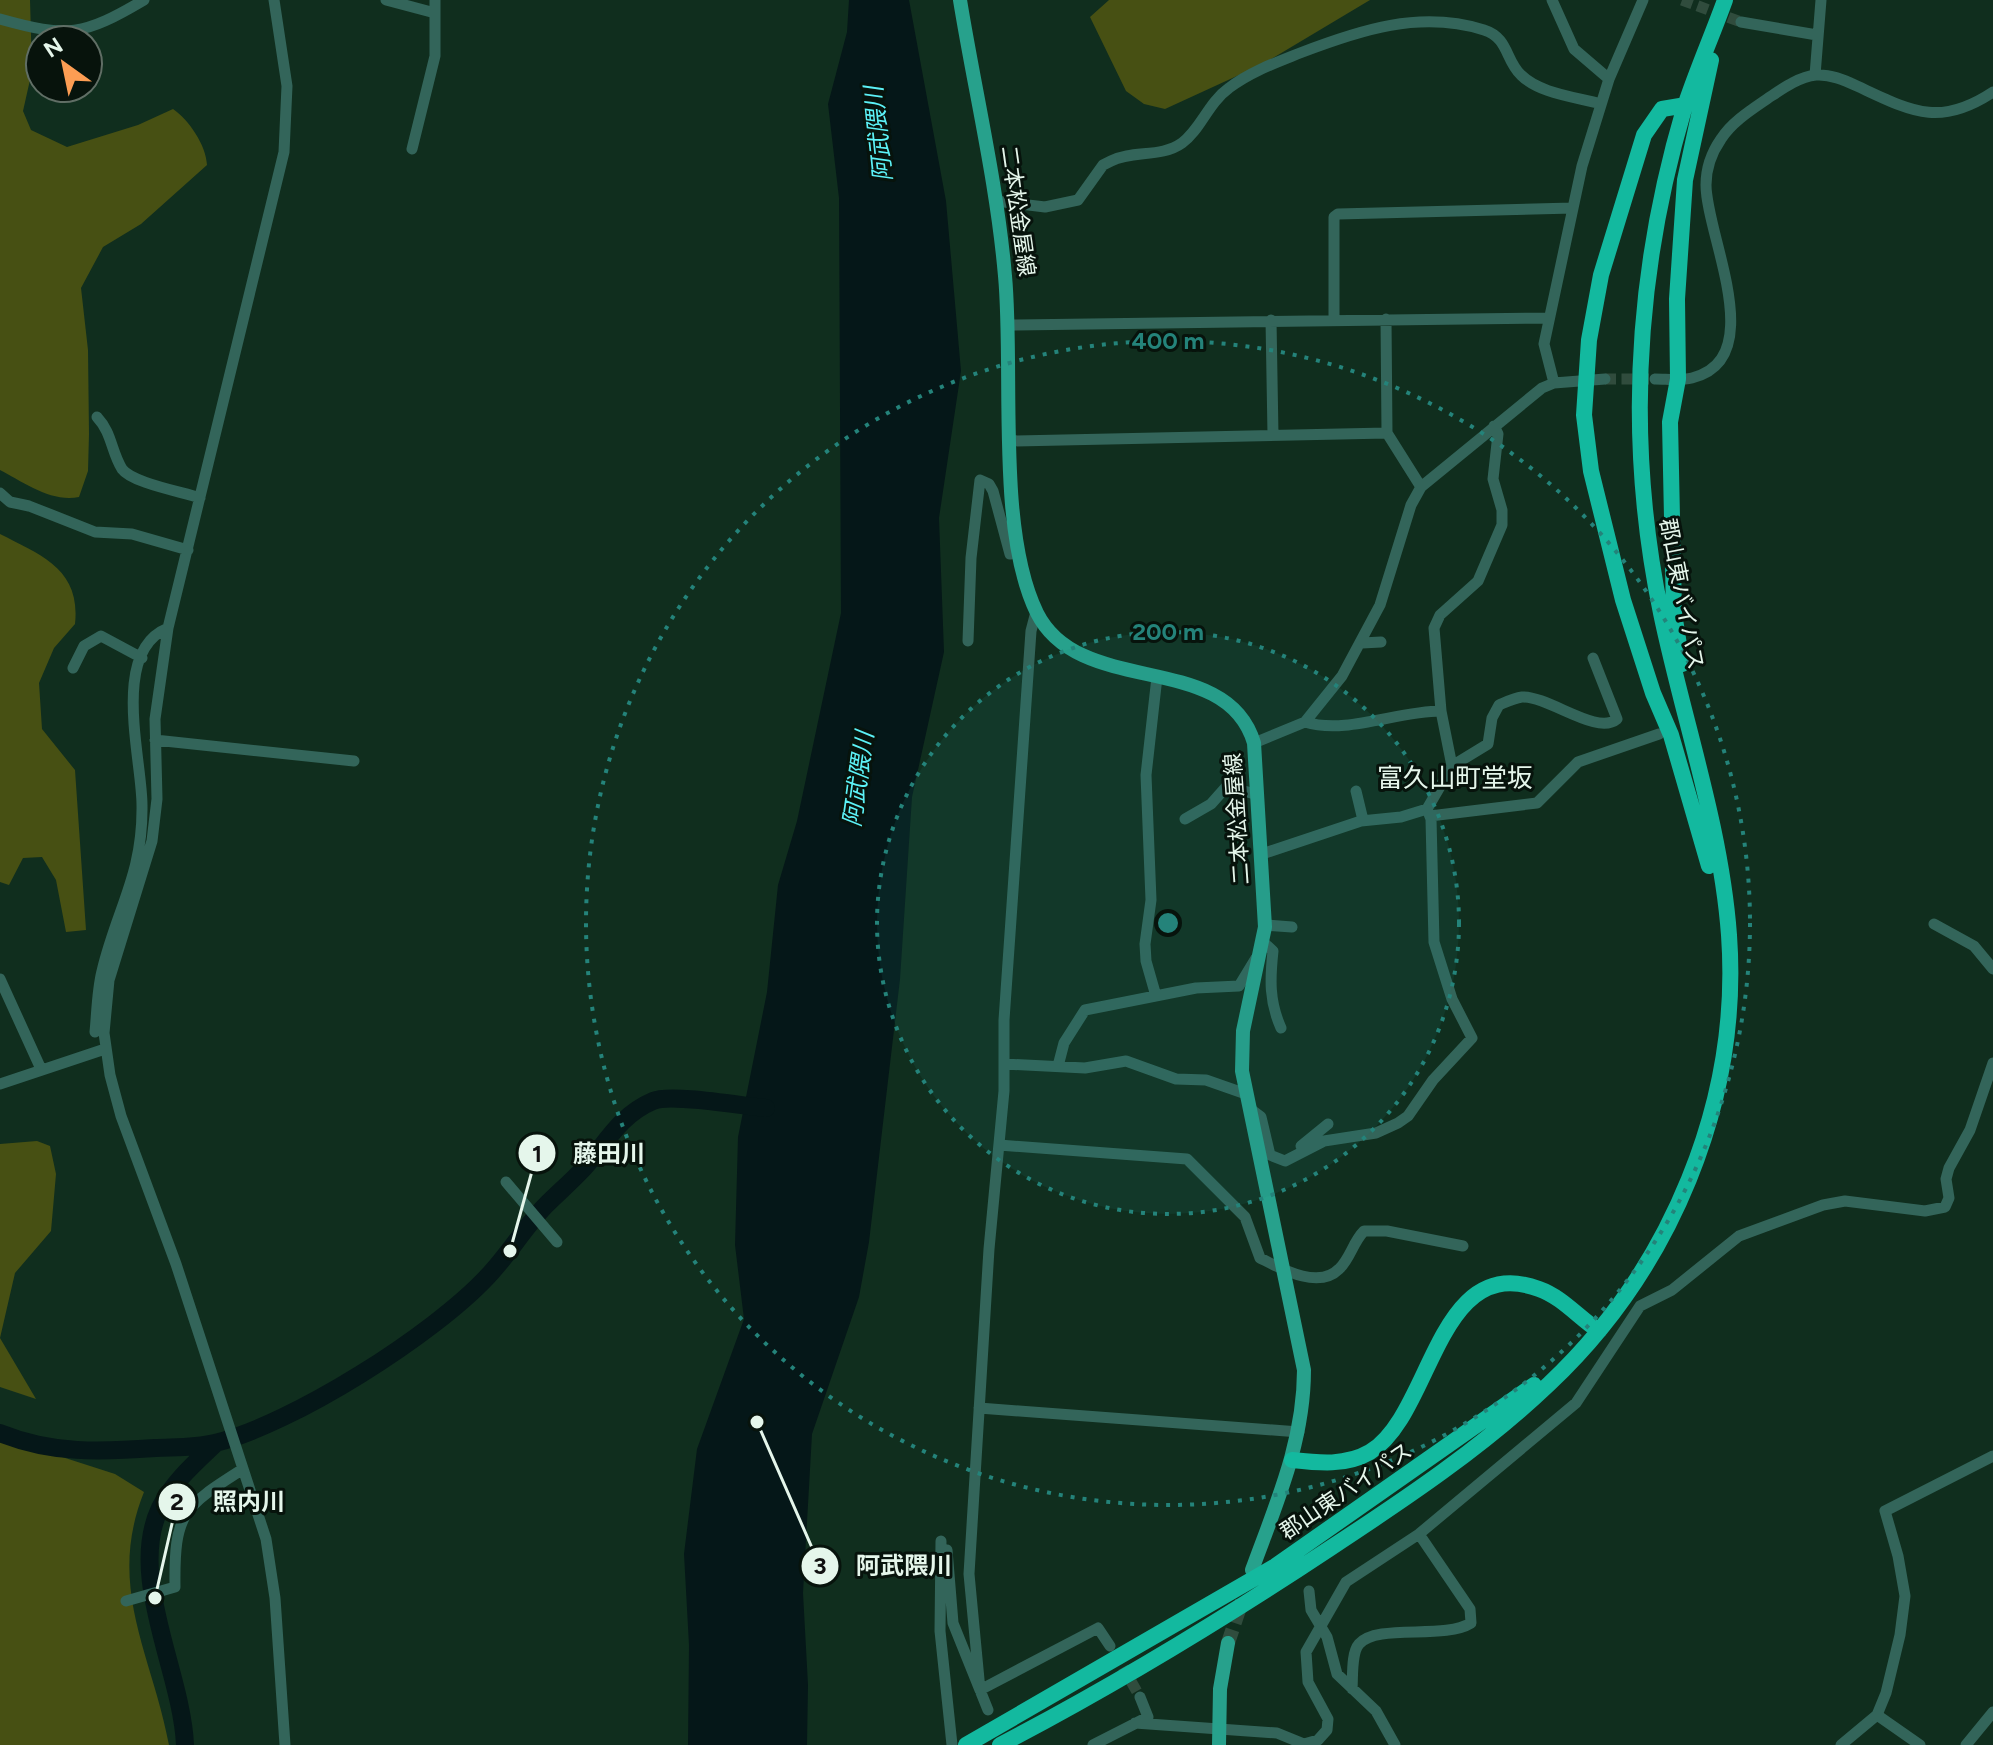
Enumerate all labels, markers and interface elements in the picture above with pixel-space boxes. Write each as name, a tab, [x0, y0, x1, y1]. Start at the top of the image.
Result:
north arrow	[24, 24, 104, 104]
text: N	[39, 32, 68, 64]
water label: 阿武隈川	[858, 82, 897, 183]
street label: 二本松金屋線	[995, 144, 1041, 278]
text: 400 m	[1132, 326, 1204, 355]
street label: 郡山東バイパス	[1654, 516, 1710, 672]
text: 200 m	[1132, 617, 1204, 646]
water label: 阿武隈川	[837, 726, 879, 829]
street label: 二本松金屋線	[1219, 752, 1255, 886]
district label: 富久山町堂坂	[1377, 762, 1533, 794]
centre of rings	[1154, 909, 1182, 937]
callout: 藤田川	[517, 1129, 661, 1177]
text: 1	[532, 1139, 542, 1168]
text: 藤田川	[573, 1139, 645, 1168]
street label: 郡山東バイパス	[1275, 1437, 1417, 1545]
callout: 照内川	[157, 1478, 301, 1526]
text: 2	[170, 1487, 184, 1516]
text: 照内川	[213, 1487, 285, 1516]
callout: 阿武隈川	[800, 1542, 968, 1590]
text: 3	[813, 1551, 827, 1580]
text: 阿武隈川	[856, 1551, 952, 1580]

